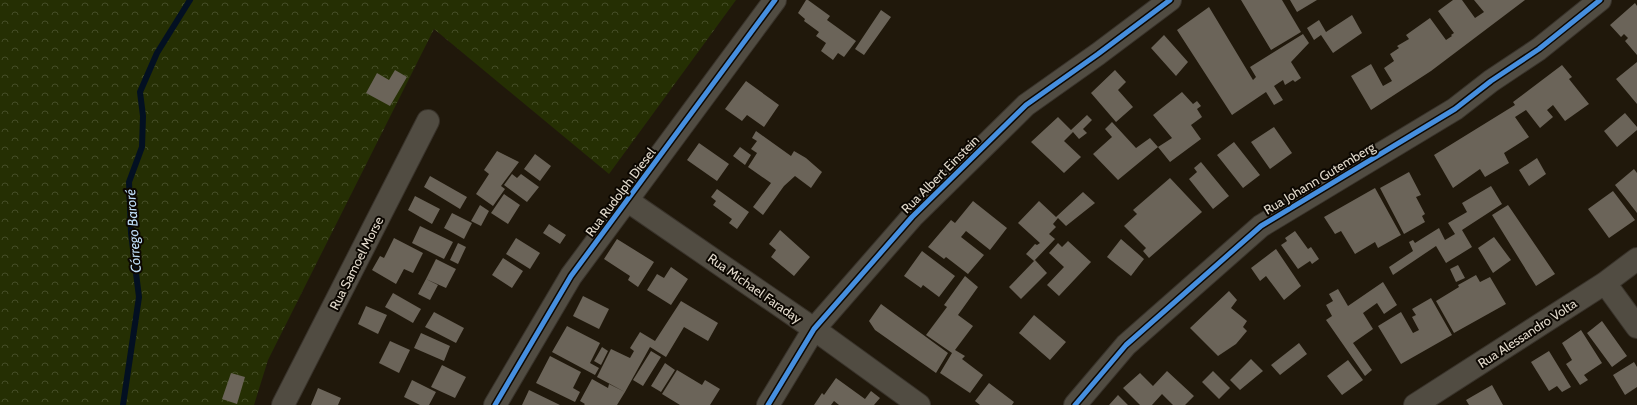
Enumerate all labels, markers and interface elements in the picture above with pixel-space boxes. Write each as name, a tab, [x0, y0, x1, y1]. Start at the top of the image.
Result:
street label: Rua Albert Einstein	[898, 132, 982, 216]
street label: Rua Johann Gutemberg	[1260, 138, 1378, 218]
street label: Rua Rudolph Diesel	[582, 145, 658, 239]
water label: Córrego Baroré	[121, 188, 145, 273]
street label: Rua Samoel Morse	[326, 213, 387, 312]
street label: Rua Michael Faraday	[705, 250, 805, 327]
street label: Rua Alessandro Volta	[1475, 295, 1580, 371]

